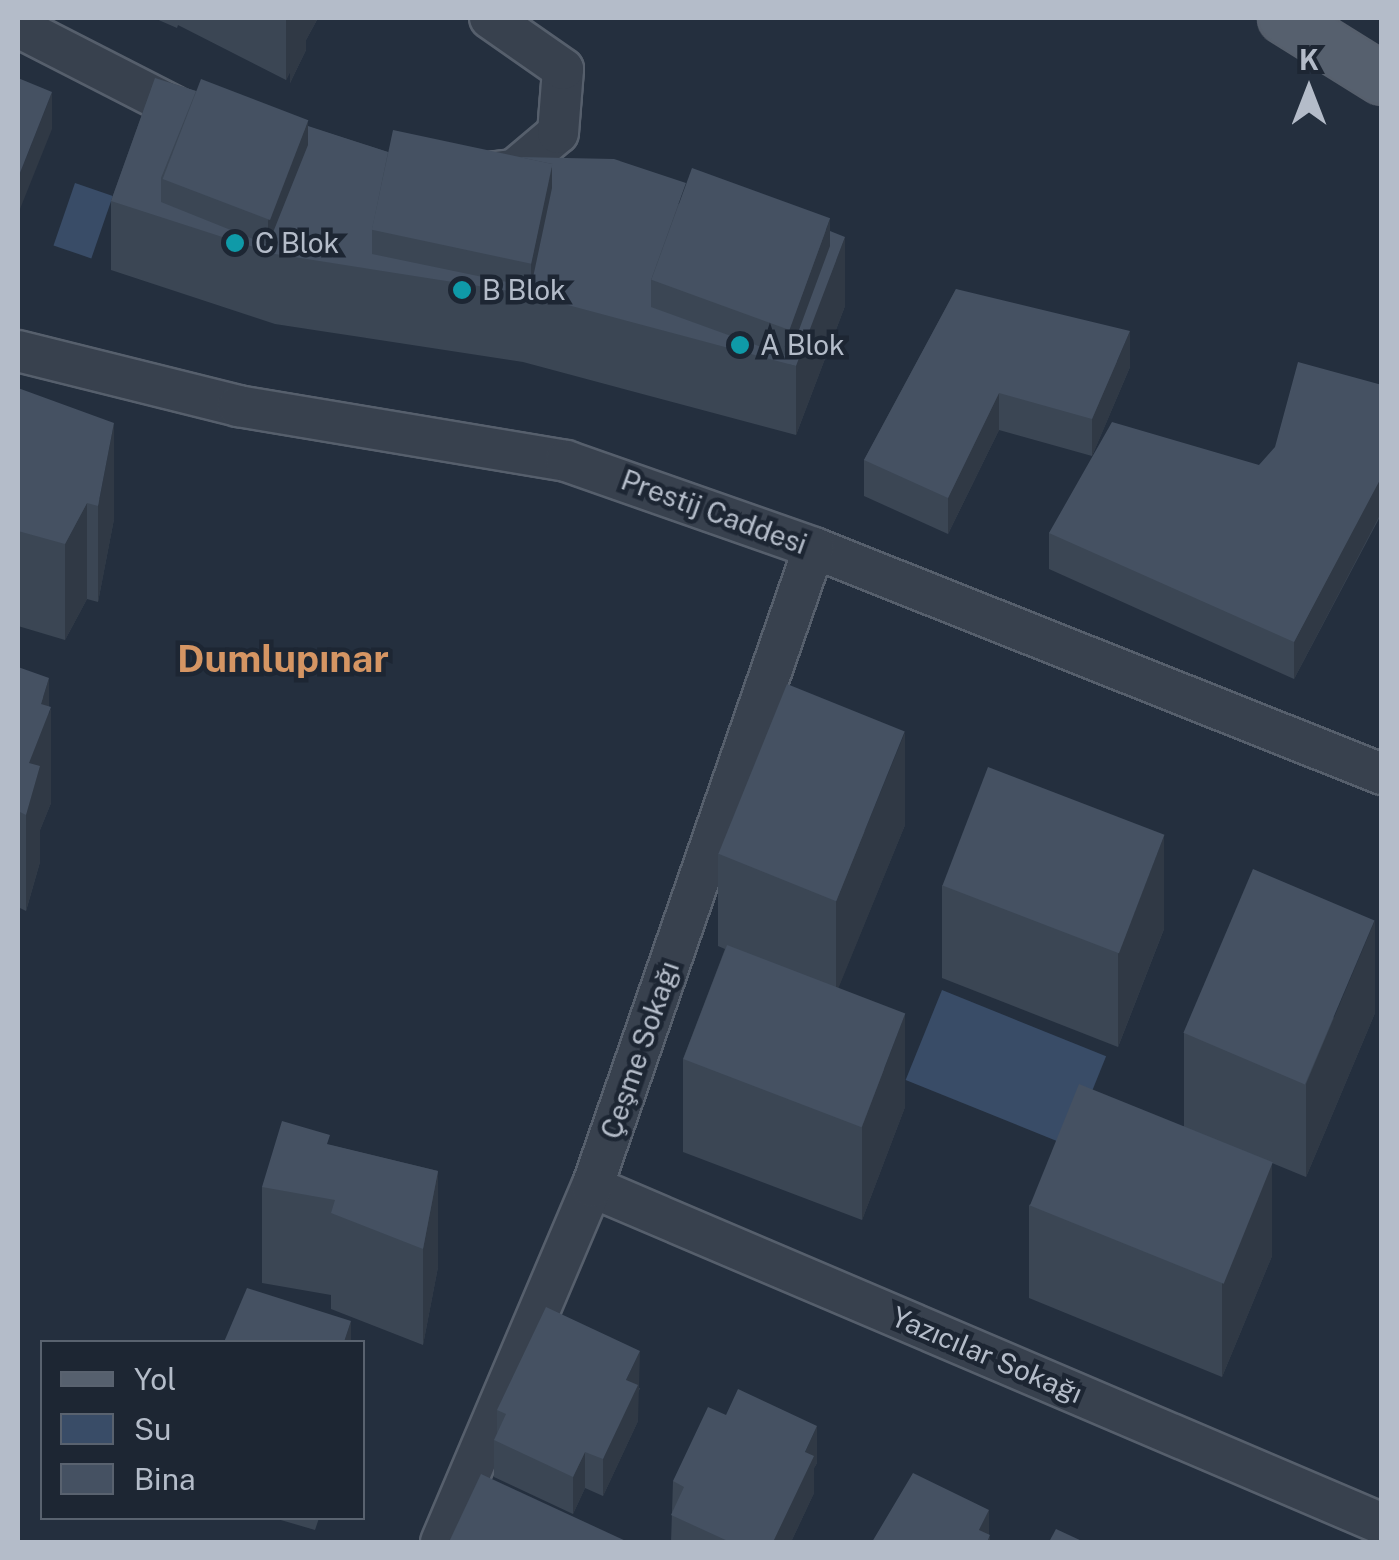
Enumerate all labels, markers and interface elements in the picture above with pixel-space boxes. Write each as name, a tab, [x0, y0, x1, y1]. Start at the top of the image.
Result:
north arrow	[1259, 40, 1359, 140]
text: K	[1299, 43, 1319, 76]
place label: C Blok	[255, 226, 339, 260]
marker: C Blok	[224, 232, 246, 254]
place label: B Blok	[482, 273, 566, 307]
marker: B Blok	[451, 279, 473, 301]
place label: A Blok	[760, 328, 845, 362]
marker: A Blok	[729, 334, 751, 356]
street label: Prestij Caddesi	[617, 463, 811, 561]
district label: Dumlupınar	[177, 636, 389, 682]
street label: Çeşme Sokağı	[594, 957, 686, 1143]
street label: Yazıcılar Sokağı	[887, 1300, 1087, 1410]
legend	[40, 1340, 365, 1520]
text: Yol	[134, 1361, 176, 1397]
text: Su	[134, 1411, 172, 1447]
text: Bina	[134, 1461, 196, 1497]

